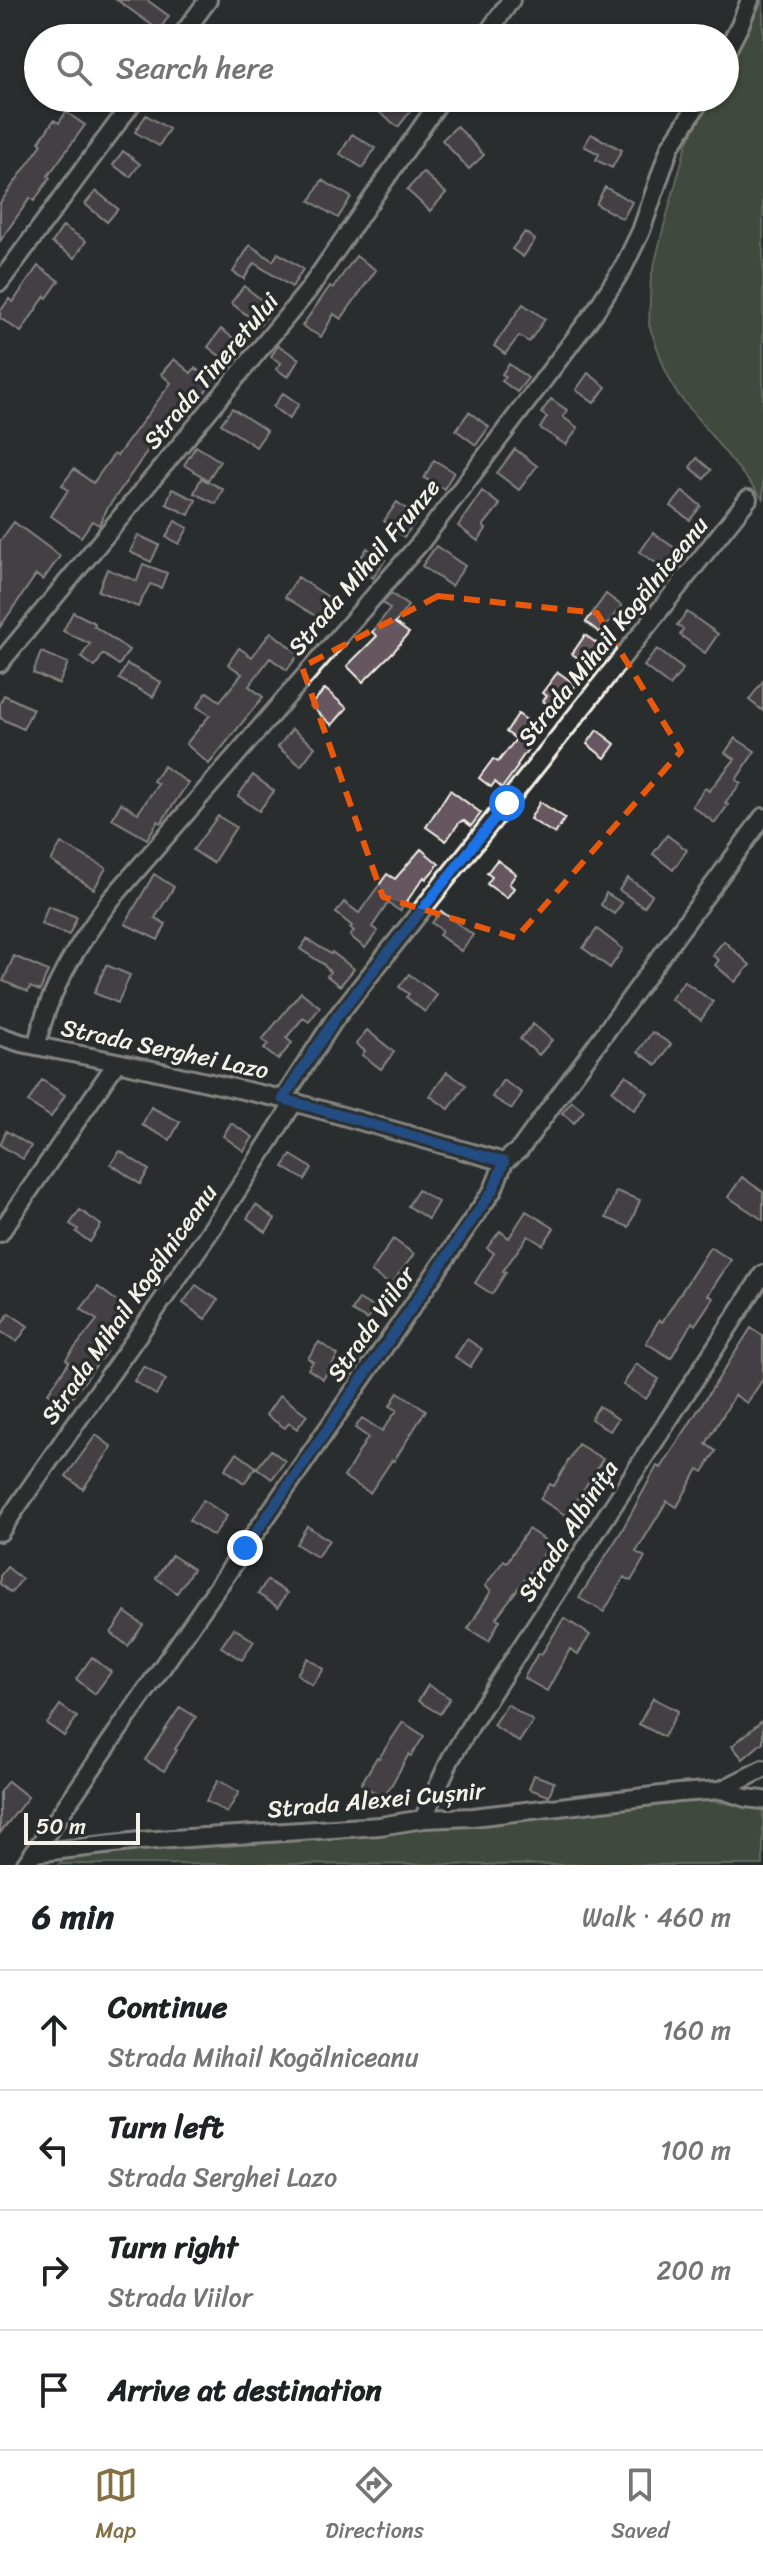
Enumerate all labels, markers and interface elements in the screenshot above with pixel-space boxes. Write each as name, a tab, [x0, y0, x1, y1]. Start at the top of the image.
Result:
search box	[24, 24, 739, 112]
text: Search here	[116, 41, 274, 95]
icon: search	[52, 46, 96, 90]
street label: Strada Tineretului	[132, 282, 291, 459]
street label: Strada Mihail Frunze	[277, 469, 451, 665]
street label: Strada Mihail Kogălniceanu	[506, 506, 720, 756]
route start	[489, 785, 525, 821]
street label: Strada Serghei Lazo	[57, 1006, 273, 1092]
street label: Strada Mihail Kogălniceanu	[30, 1174, 228, 1433]
street label: Strada Viilor	[316, 1256, 428, 1391]
street label: Strada Albinița	[506, 1451, 630, 1611]
route end	[227, 1530, 263, 1566]
street label: Strada Alexei Cușnir	[265, 1769, 489, 1830]
text: 50 m	[36, 1807, 86, 1846]
scale bar	[24, 1809, 140, 1845]
text: 6 min	[32, 1887, 114, 1947]
text: Walk · 460 m	[582, 1894, 731, 1940]
text: Continue	[108, 1980, 227, 2034]
text: 160 m	[662, 2007, 731, 2053]
icon: ahead	[32, 2008, 76, 2052]
text: Strada Mihail Kogălniceanu	[108, 2034, 419, 2080]
text: Turn left	[108, 2100, 224, 2154]
text: 100 m	[660, 2127, 731, 2173]
icon: left	[32, 2128, 76, 2172]
text: Strada Serghei Lazo	[108, 2154, 337, 2200]
text: Turn right	[108, 2220, 238, 2274]
text: 200 m	[656, 2247, 731, 2293]
icon: right	[32, 2248, 76, 2292]
text: Strada Viilor	[108, 2274, 252, 2320]
text: Arrive at destination	[108, 2363, 382, 2417]
icon: arrive	[32, 2368, 76, 2412]
tab: Map	[94, 2463, 138, 2550]
tab: Directions	[325, 2463, 424, 2550]
tab: Saved	[611, 2463, 669, 2550]

